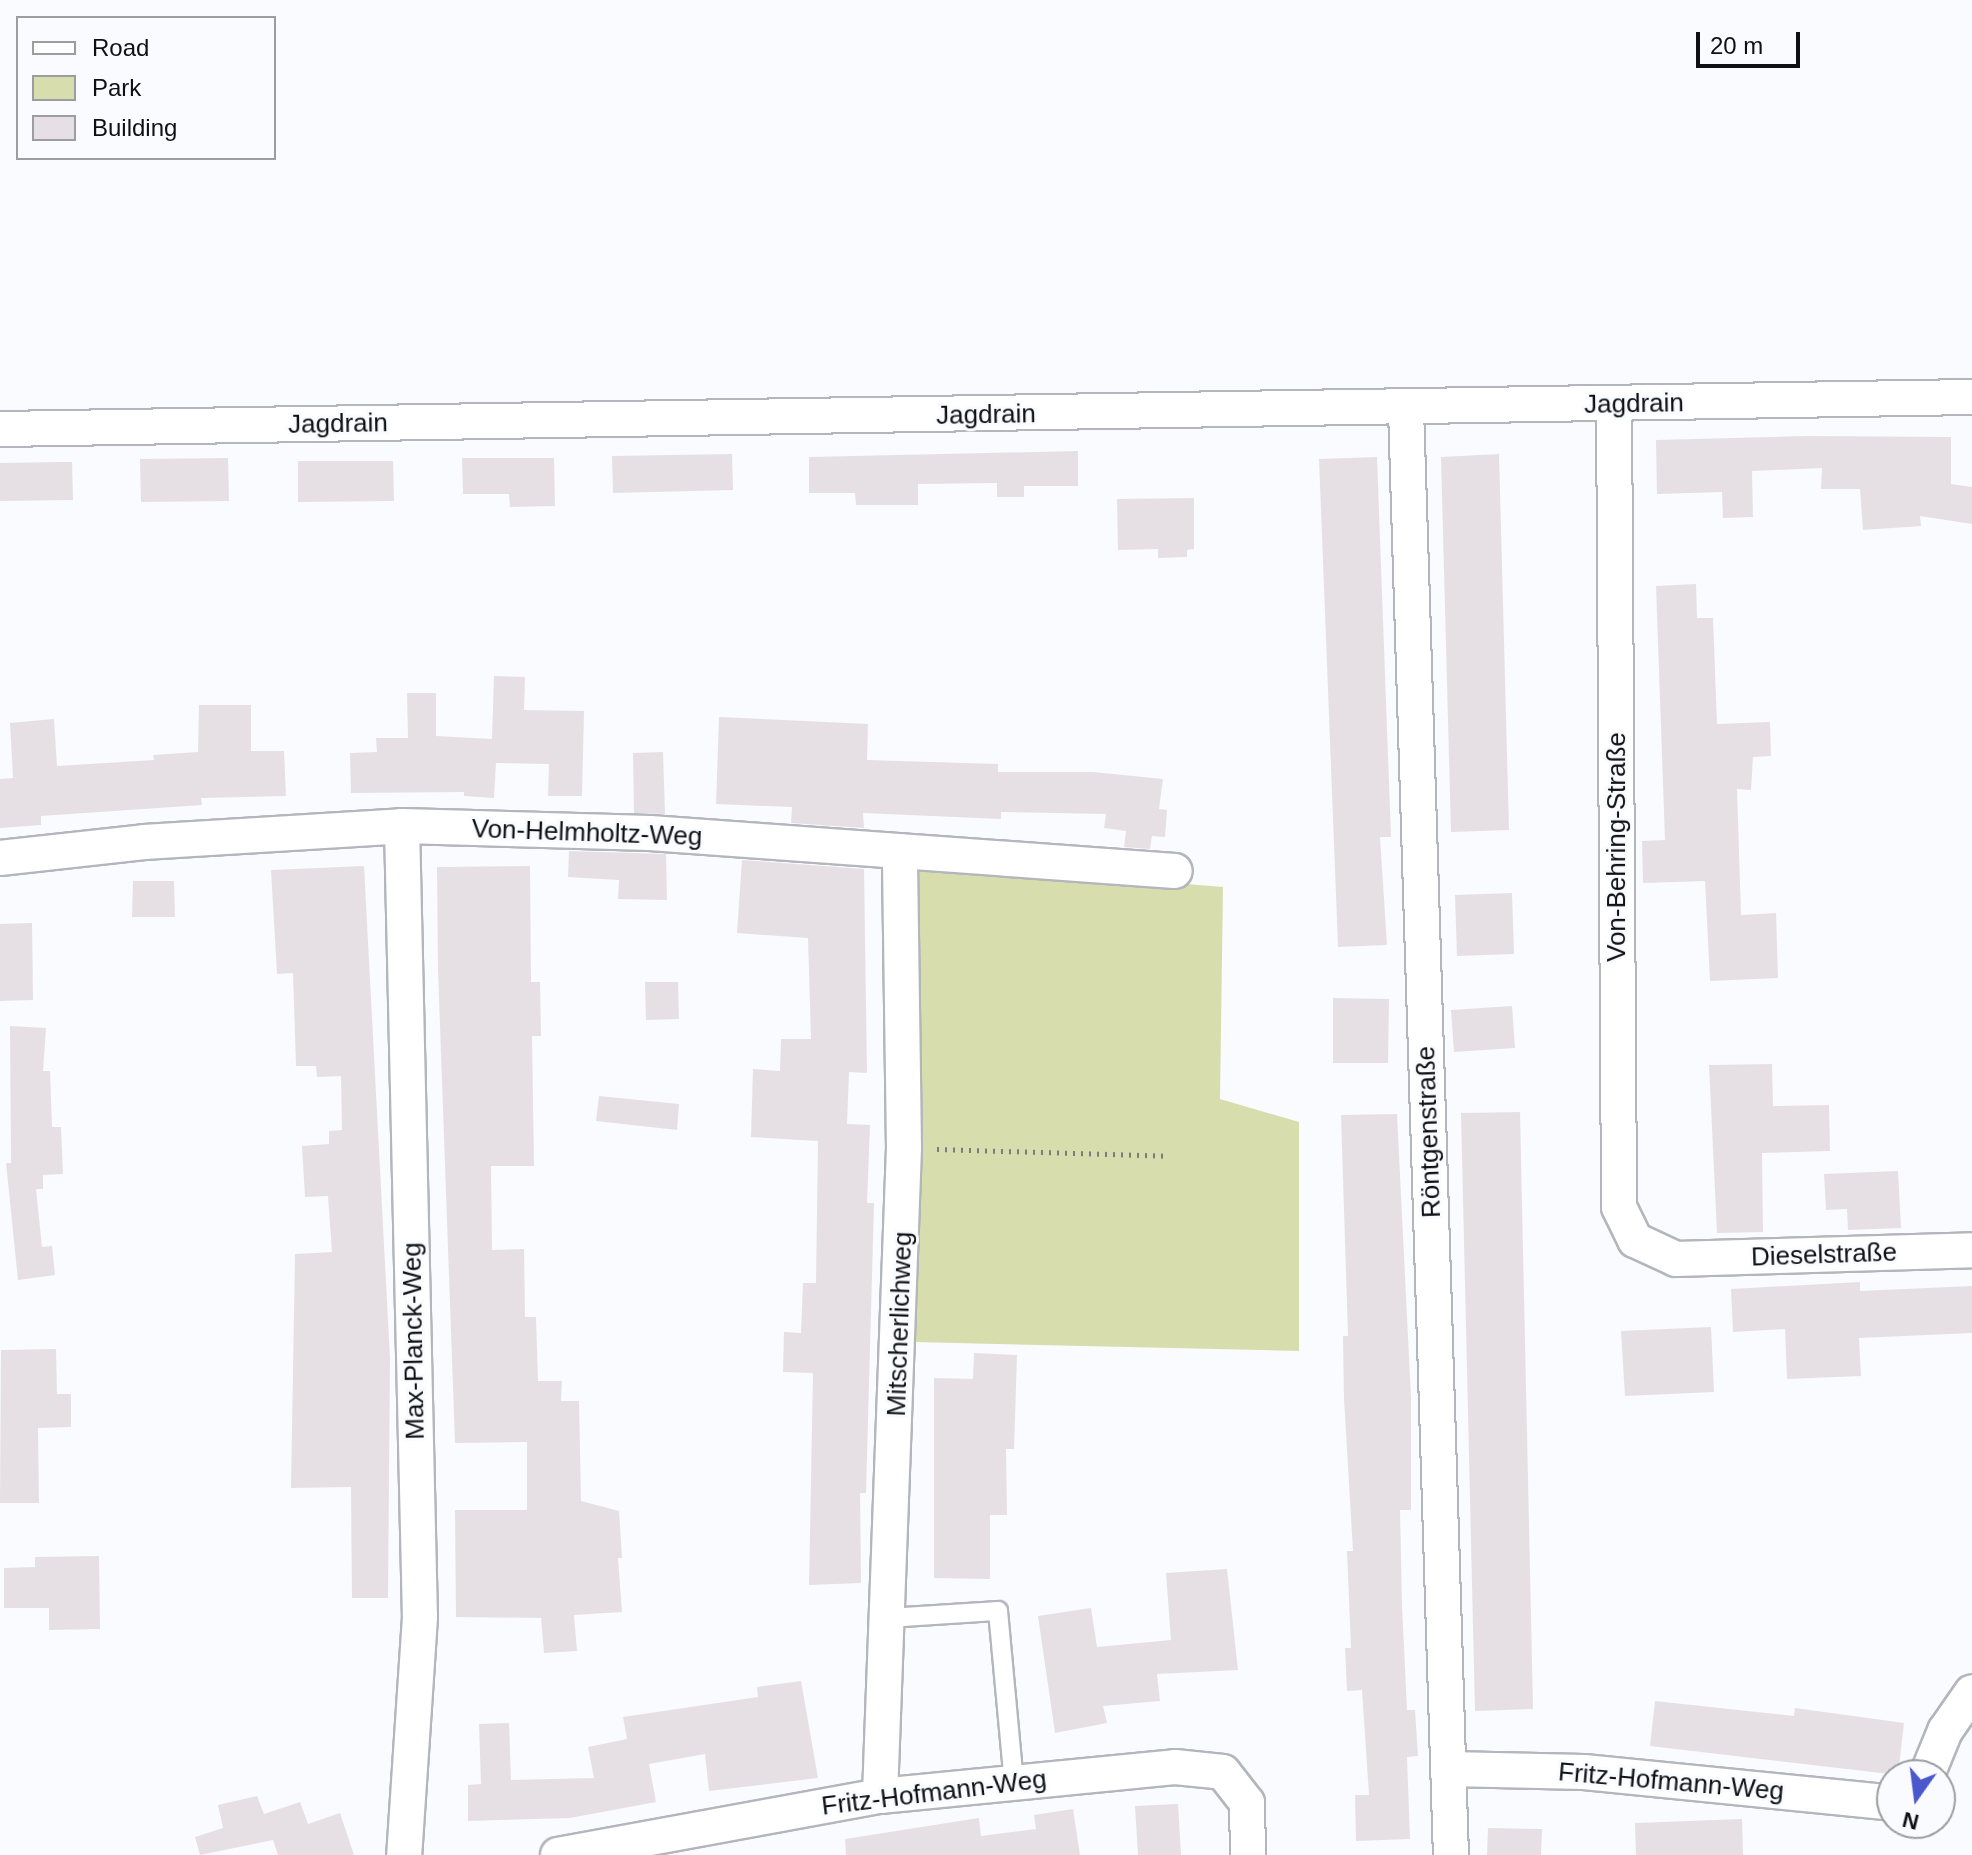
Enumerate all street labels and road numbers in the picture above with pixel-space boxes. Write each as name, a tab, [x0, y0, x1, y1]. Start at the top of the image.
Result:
street label: Jagdrain	[1584, 388, 1684, 420]
street label: Jagdrain	[936, 399, 1036, 431]
street label: Jagdrain	[288, 408, 388, 440]
street label: Von-Behring-Straße	[1601, 732, 1633, 962]
street label: Von-Helmholtz-Weg	[471, 813, 703, 853]
street label: Röntgenstraße	[1410, 1046, 1448, 1218]
street label: Mitscherlichweg	[881, 1231, 919, 1417]
street label: Dieselstraße	[1751, 1237, 1897, 1273]
street label: Max-Planck-Weg	[397, 1242, 431, 1440]
street label: Fritz-Hofmann-Weg	[1557, 1757, 1785, 1807]
street label: Fritz-Hofmann-Weg	[820, 1764, 1048, 1822]

